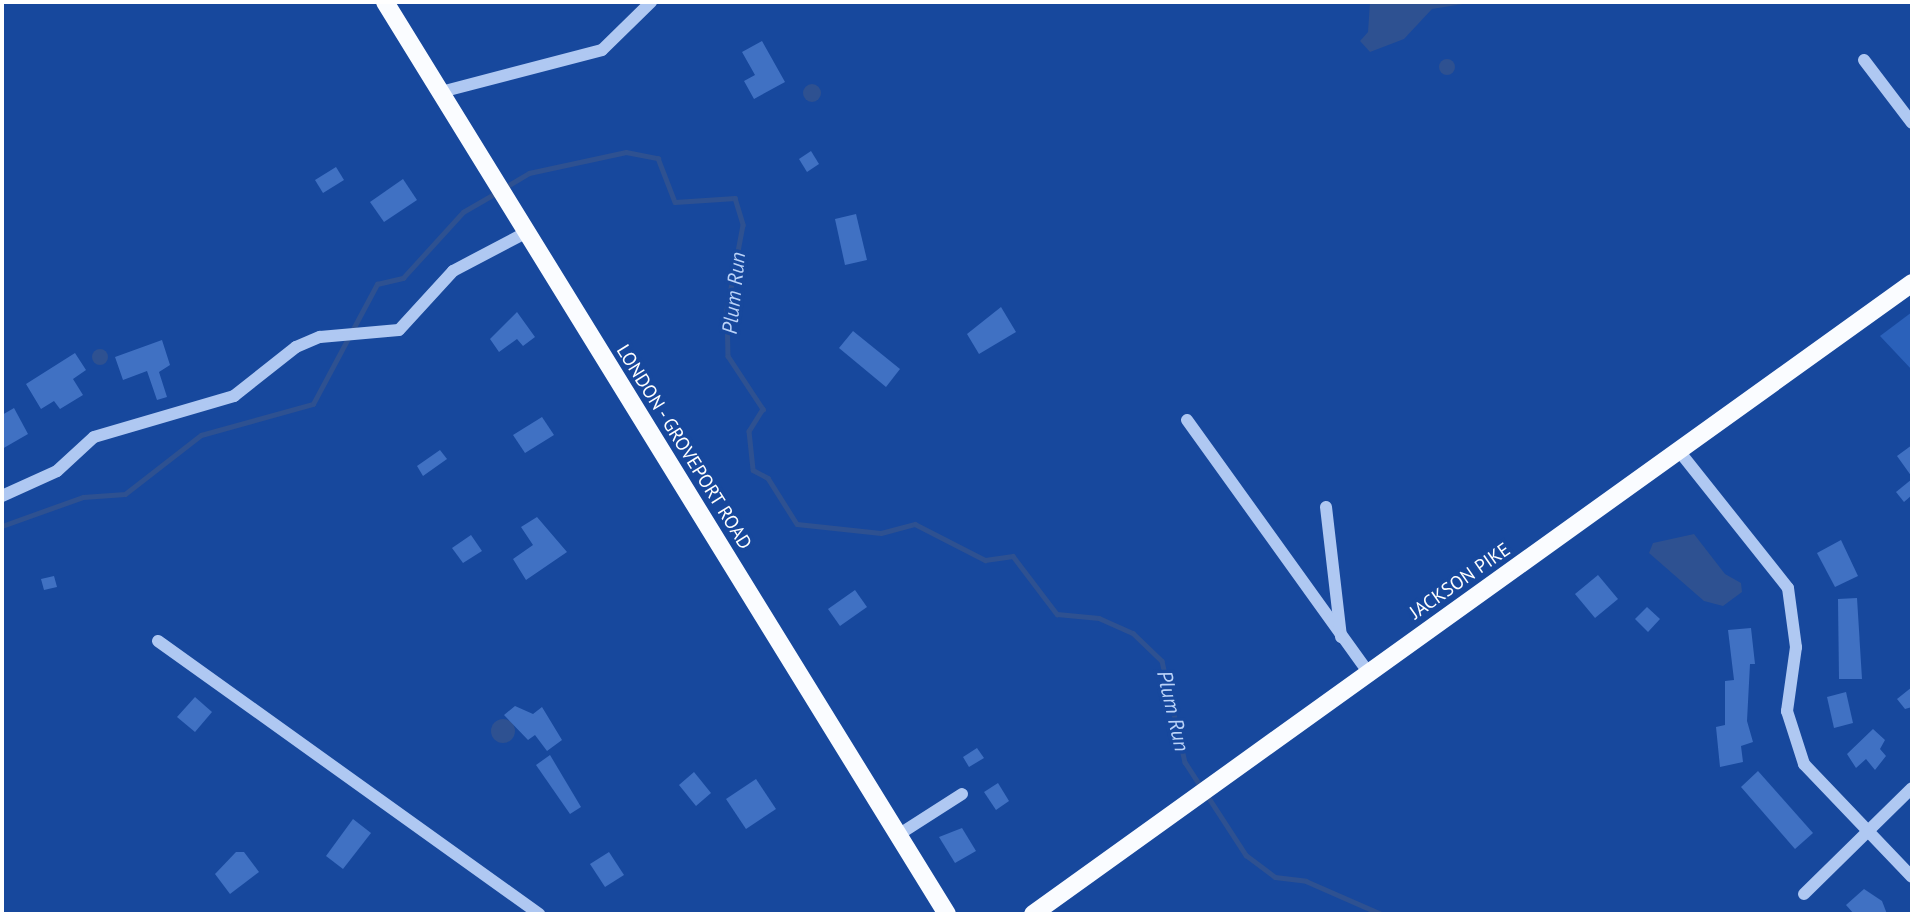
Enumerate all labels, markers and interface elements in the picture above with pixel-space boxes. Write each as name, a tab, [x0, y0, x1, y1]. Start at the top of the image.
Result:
water label: Plum Run	[717, 251, 751, 335]
street label: LONDON - GROVEPORT ROAD	[611, 339, 757, 555]
street label: JACKSON PIKE	[1405, 538, 1515, 624]
water label: Plum Run	[1151, 668, 1195, 754]

